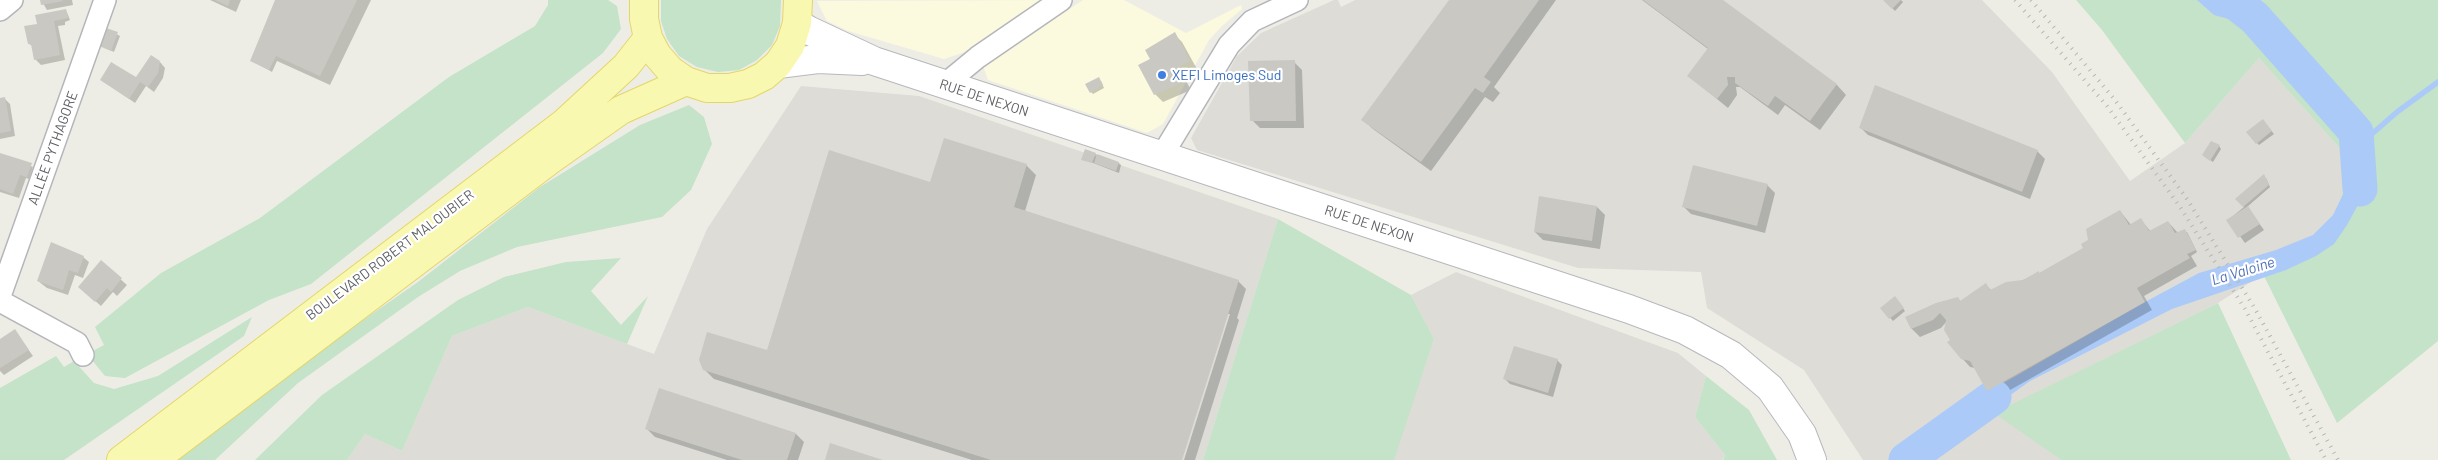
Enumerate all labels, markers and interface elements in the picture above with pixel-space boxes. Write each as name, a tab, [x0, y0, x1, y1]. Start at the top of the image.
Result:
place label: XEFI Limoges Sud	[1172, 67, 1281, 83]
marker: XEFI Limoges Sud	[1156, 69, 1168, 81]
street label: RUE DE NEXON	[937, 76, 1031, 120]
street label: ALLÉE PYTHAGORE	[25, 89, 81, 207]
street label: BOULEVARD ROBERT MALOUBIER	[303, 186, 477, 324]
street label: RUE DE NEXON	[1322, 202, 1416, 246]
water label: La Valoine	[2209, 253, 2277, 289]

